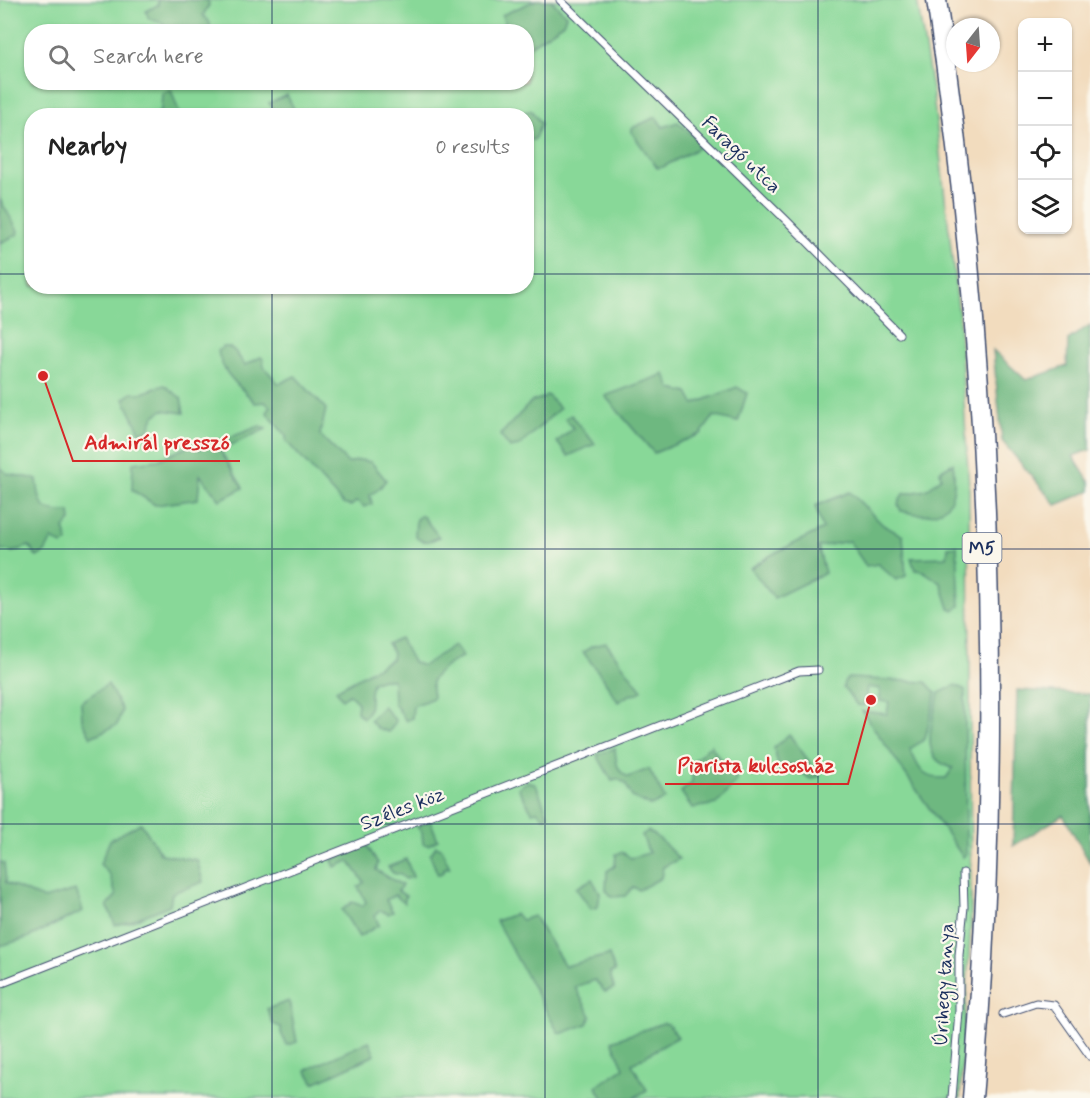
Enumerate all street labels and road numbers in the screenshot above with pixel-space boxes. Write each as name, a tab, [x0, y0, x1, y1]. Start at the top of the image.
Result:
street label: Faragó utca	[694, 110, 787, 201]
road number: M5	[962, 533, 1002, 563]
street label: Széles köz	[356, 781, 449, 838]
street label: Úrihegy tanya	[928, 923, 962, 1048]

